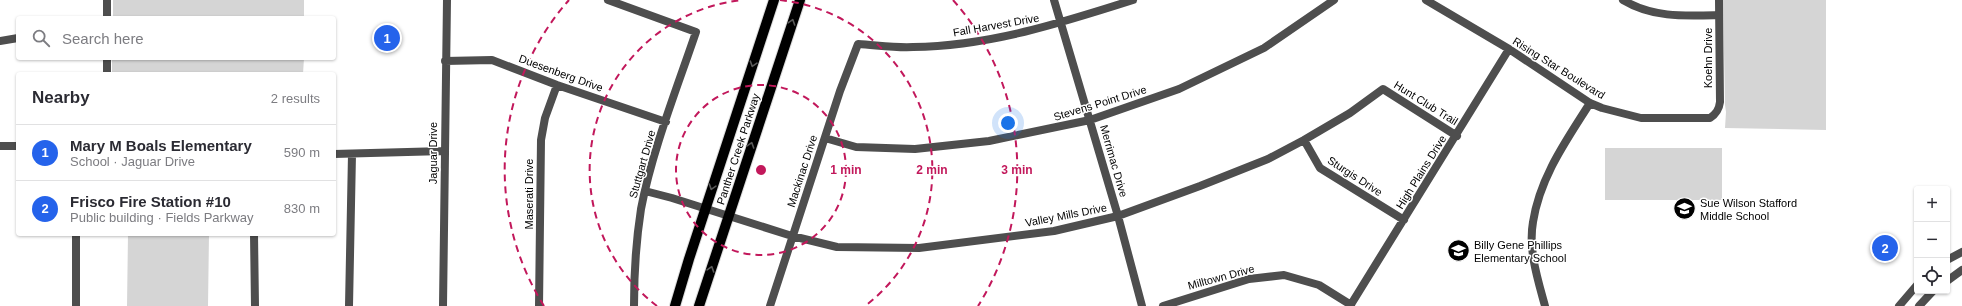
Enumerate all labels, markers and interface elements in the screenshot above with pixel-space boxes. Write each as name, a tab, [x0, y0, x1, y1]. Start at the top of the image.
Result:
street label: Fall Harvest Drive	[952, 12, 1040, 38]
search box	[16, 16, 336, 60]
one-way arrow	[787, 18, 796, 25]
pin: 1	[374, 23, 400, 53]
icon: search	[30, 27, 52, 49]
street label: Koehn Drive	[1702, 28, 1714, 88]
text: Search here	[62, 30, 144, 47]
street label: Rising Star Boulevard	[1511, 35, 1607, 101]
street label: Duesenberg Drive	[517, 52, 605, 94]
one-way arrow	[749, 60, 758, 67]
street label: Hunt Club Trail	[1392, 79, 1460, 127]
street label: Stevens Point Drive	[1052, 83, 1148, 123]
text: Nearby	[32, 88, 90, 107]
text: 2 results	[271, 91, 320, 106]
street label: Panther Creek Parkway	[714, 91, 762, 206]
your location	[998, 113, 1018, 133]
street label: Jaguar Drive	[427, 122, 439, 184]
street label: Merrimac Drive	[1098, 124, 1130, 198]
street label: Stuttgart Drive	[627, 129, 657, 199]
street label: Mackinac Drive	[785, 133, 819, 209]
street label: High Plains Drive	[1394, 133, 1448, 211]
text: Mary M Boals Elementary	[70, 137, 252, 154]
one-way arrow	[747, 142, 755, 149]
text: 1	[41, 145, 49, 160]
text: 590 m	[284, 145, 320, 160]
text: School · Jaguar Drive	[70, 154, 195, 169]
street label: Sturgis Drive	[1325, 154, 1385, 198]
street label: Maserati Drive	[523, 159, 535, 229]
centre of rings	[754, 163, 768, 177]
text: 1 min	[830, 163, 862, 177]
text: 2 min	[916, 163, 948, 177]
text: 3 min	[1001, 163, 1033, 177]
one-way arrow	[709, 183, 717, 190]
map controls	[1914, 186, 1950, 294]
button: +	[1914, 186, 1950, 222]
text: Frisco Fire Station #10	[70, 193, 231, 210]
school or university icon: Sue Wilson Stafford Middle School	[1671, 196, 1697, 222]
place label: Sue Wilson Stafford Middle School	[1700, 197, 1797, 222]
text: 2	[41, 201, 49, 216]
text: 830 m	[284, 201, 320, 216]
street label: Valley Mills Drive	[1024, 201, 1108, 229]
text: Public building · Fields Parkway	[70, 210, 254, 225]
button: −	[1914, 222, 1950, 258]
pin: 2	[1872, 233, 1898, 263]
school or university icon: Billy Gene Phillips Elementary School	[1445, 238, 1471, 264]
place label: Billy Gene Phillips Elementary School	[1474, 239, 1566, 264]
button: locate	[1914, 258, 1950, 294]
street label: Milltown Drive	[1186, 262, 1256, 292]
one-way arrow	[706, 265, 714, 272]

